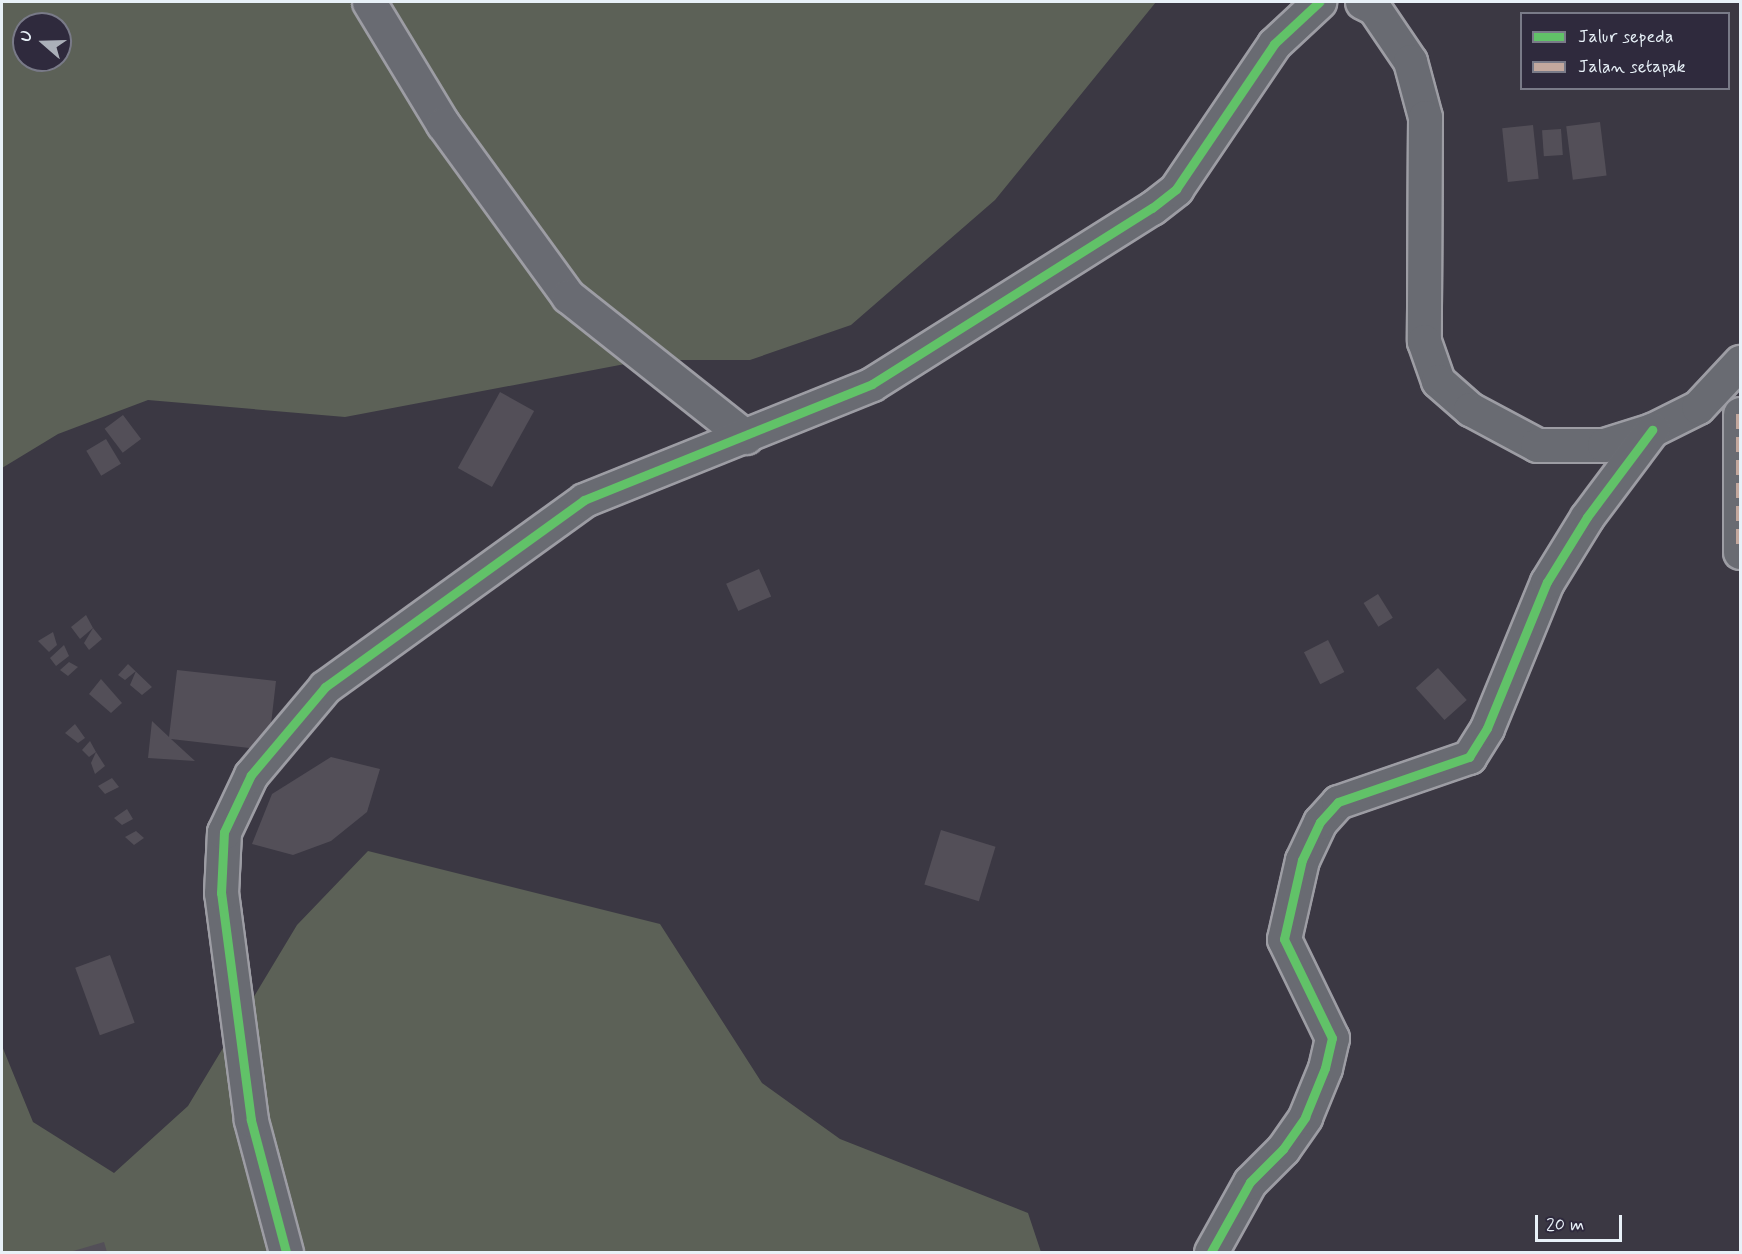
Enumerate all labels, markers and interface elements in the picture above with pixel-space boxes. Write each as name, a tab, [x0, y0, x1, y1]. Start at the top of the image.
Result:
north arrow	[12, 12, 72, 72]
legend	[1520, 12, 1730, 90]
text: Jalur sepeda	[1578, 25, 1674, 49]
text: U	[15, 28, 38, 45]
text: Jalan setapak	[1578, 55, 1686, 79]
scale bar	[1538, 1203, 1625, 1241]
text: 20 m	[1546, 1213, 1584, 1237]

